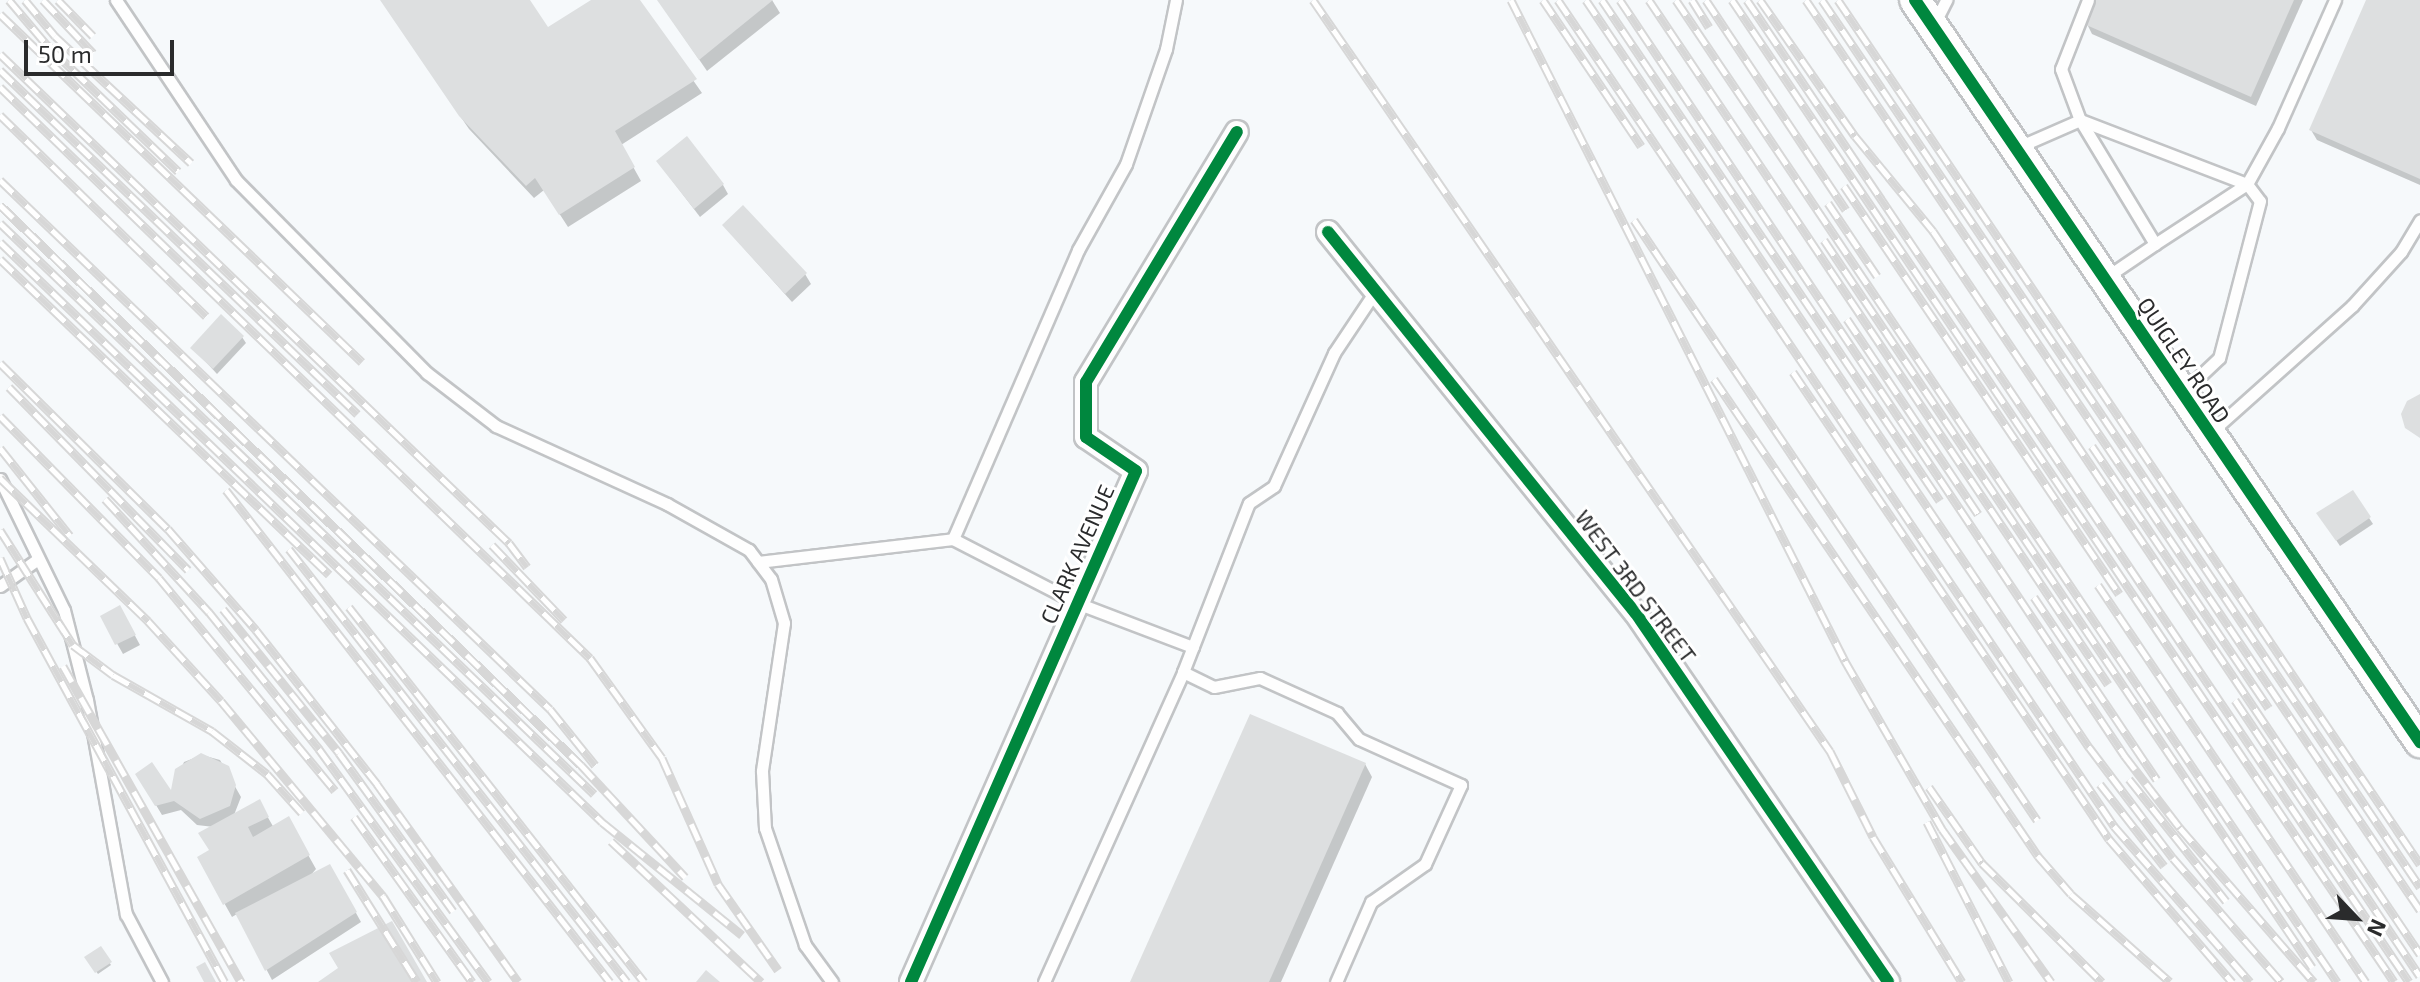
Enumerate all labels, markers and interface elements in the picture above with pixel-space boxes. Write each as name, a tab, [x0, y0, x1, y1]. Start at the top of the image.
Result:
scale bar	[28, 24, 178, 74]
text: 50 m	[38, 39, 92, 68]
street label: QUIGLEY ROAD	[2132, 292, 2236, 428]
street label: CLARK AVENUE	[1034, 480, 1120, 628]
street label: WEST 3RD STREET	[1570, 504, 1702, 668]
north arrow	[2316, 878, 2396, 958]
text: N	[2363, 915, 2393, 941]

